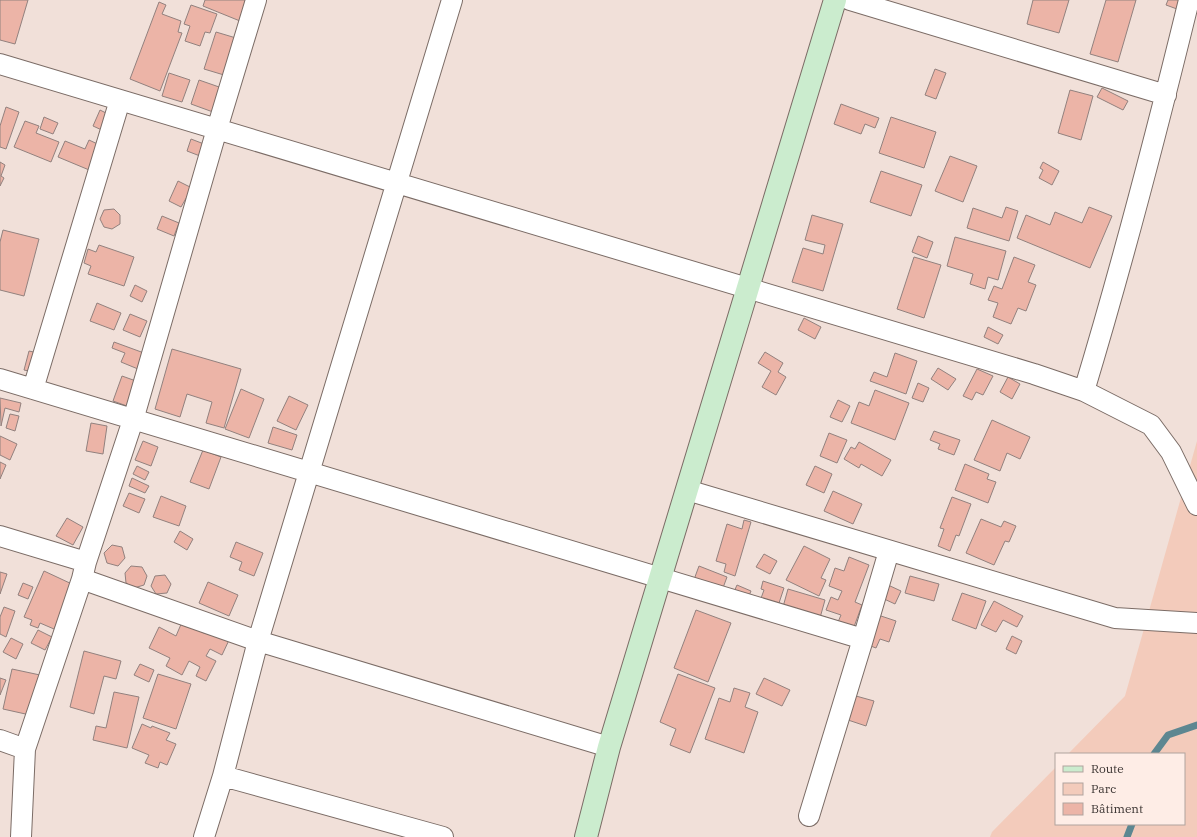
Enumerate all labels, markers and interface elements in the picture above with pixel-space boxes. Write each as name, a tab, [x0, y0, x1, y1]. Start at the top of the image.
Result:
legend	[1055, 753, 1185, 825]
text: Route	[1091, 761, 1124, 776]
text: Parc	[1091, 781, 1116, 796]
text: Bâtiment	[1091, 801, 1143, 816]

